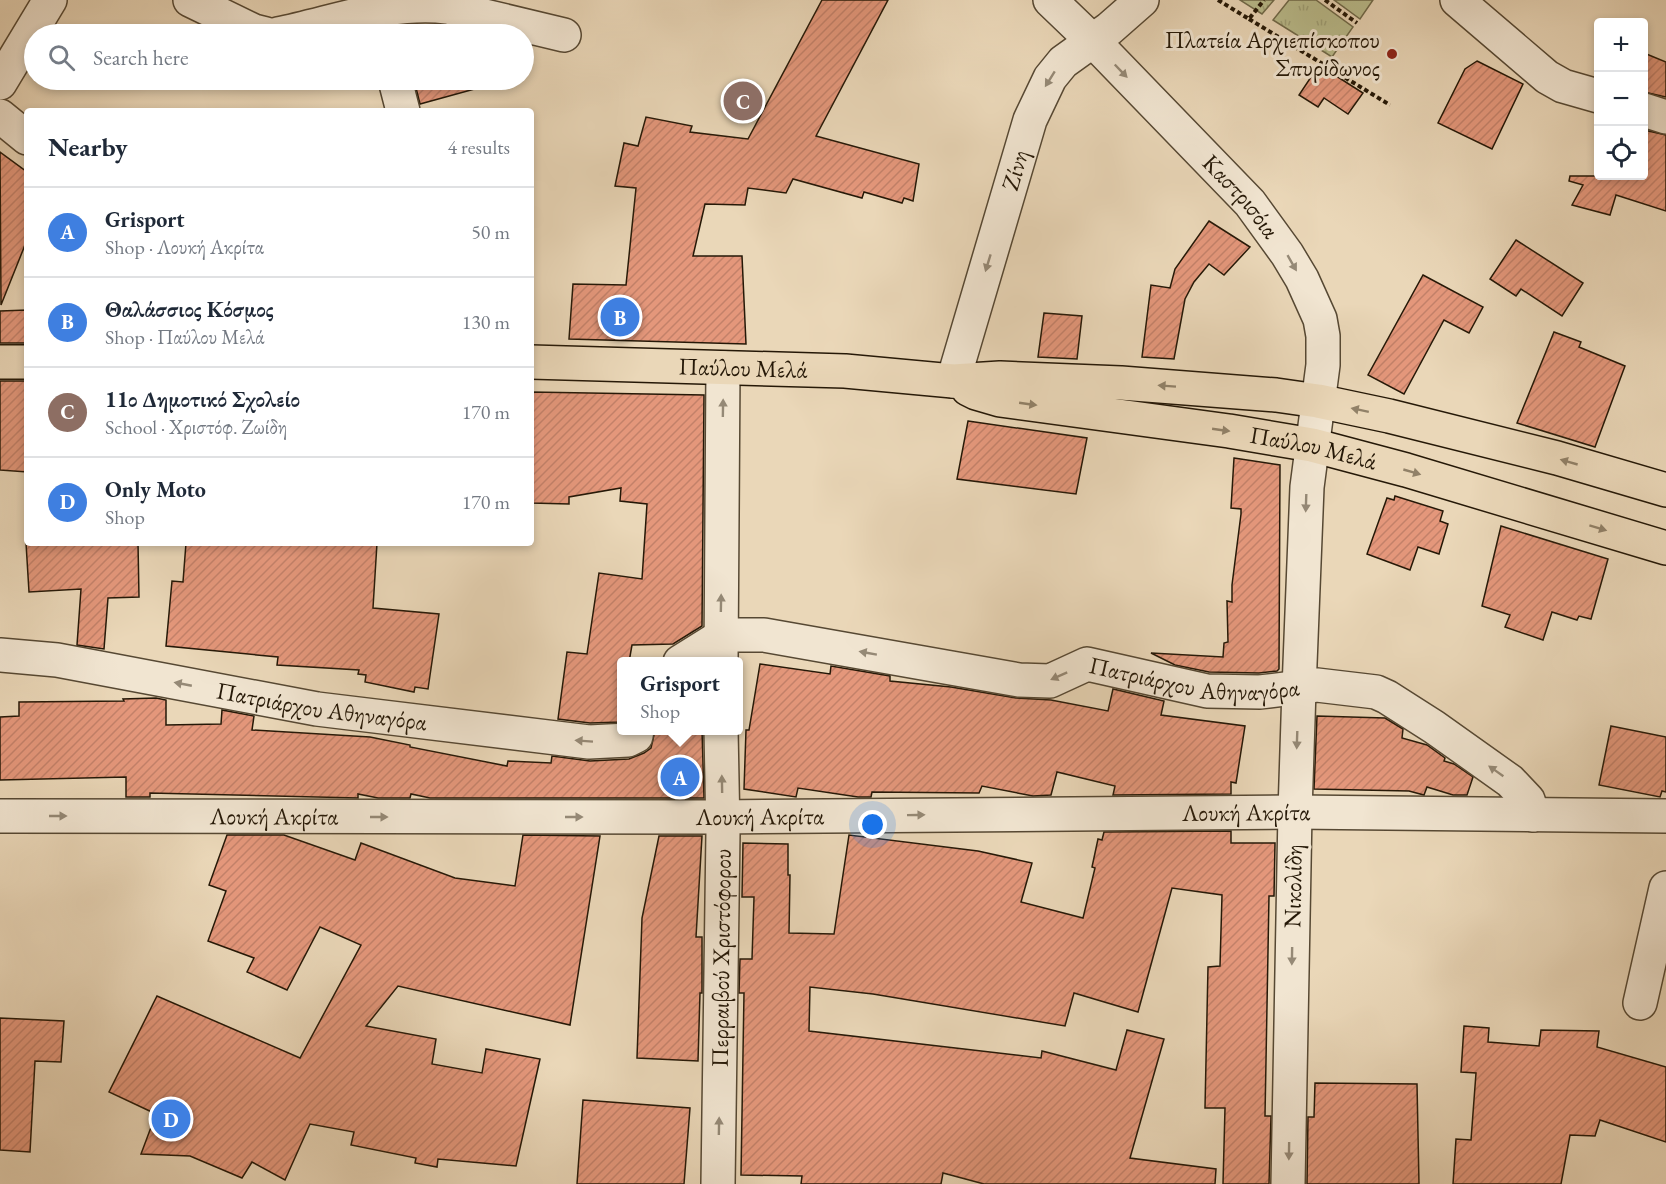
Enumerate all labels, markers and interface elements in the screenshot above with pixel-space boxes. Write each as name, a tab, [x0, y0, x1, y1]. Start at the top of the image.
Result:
map controls	[1594, 18, 1648, 180]
button: +	[1594, 18, 1648, 72]
search box	[24, 24, 534, 90]
place label: Πλατεία Αρχιεπίσκοπου Σπυρίδωνος	[1165, 24, 1380, 83]
icon: search	[45, 41, 78, 74]
text: Search here	[93, 43, 188, 72]
marker: Πλατεία Αρχιεπίσκοπου Σπυρίδωνος	[1385, 47, 1399, 61]
one-way arrow	[1114, 63, 1128, 78]
one-way arrow	[1045, 71, 1056, 87]
button: −	[1594, 72, 1648, 126]
pin: C	[724, 78, 762, 124]
button: locate	[1594, 126, 1648, 180]
text: Nearby	[48, 130, 128, 164]
text: 4 results	[447, 134, 510, 160]
street label: Ζίνη	[994, 146, 1035, 194]
street label: Καστρισόια	[1196, 147, 1287, 244]
text: Grisport	[105, 205, 185, 234]
text: A	[60, 219, 75, 245]
text: 50 m	[471, 219, 510, 245]
text: Shop · Λουκή Ακρίτα	[105, 234, 264, 260]
one-way arrow	[983, 254, 992, 272]
one-way arrow	[1287, 254, 1297, 271]
pin: B	[600, 294, 640, 340]
text: Θαλάσσιος Κόσμος	[105, 295, 273, 324]
text: B	[61, 309, 74, 335]
text: 130 m	[462, 309, 510, 335]
text: Shop · Παύλου Μελά	[105, 324, 264, 350]
street label: Παύλου Μελά	[678, 350, 808, 385]
one-way arrow	[1157, 381, 1176, 390]
text: 11ο Δημοτικό Σχολείο	[105, 385, 300, 414]
text: C	[60, 399, 75, 425]
text: 170 m	[462, 399, 510, 425]
one-way arrow	[718, 399, 728, 418]
one-way arrow	[1019, 399, 1038, 408]
one-way arrow	[1350, 405, 1369, 414]
text: School · Χριστόφ. Ζωίδη	[105, 414, 287, 440]
street label: Παύλου Μελά	[1248, 419, 1380, 477]
one-way arrow	[1212, 425, 1231, 434]
one-way arrow	[1560, 457, 1578, 466]
one-way arrow	[1403, 468, 1421, 477]
text: Only Moto	[105, 475, 206, 504]
text: D	[60, 489, 75, 515]
text: 170 m	[462, 489, 510, 515]
one-way arrow	[1302, 494, 1311, 513]
text: Shop	[105, 504, 145, 530]
one-way arrow	[1589, 524, 1607, 533]
one-way arrow	[716, 594, 726, 613]
one-way arrow	[858, 649, 877, 658]
street label: Πατριάρχου Αθηναγόρα	[1086, 649, 1301, 707]
popup	[617, 657, 743, 735]
text: Grisport	[640, 669, 720, 698]
one-way arrow	[1051, 672, 1068, 681]
street label: Πατριάρχου Αθηναγόρα	[214, 674, 429, 737]
one-way arrow	[174, 679, 193, 688]
text: Shop	[640, 698, 680, 724]
one-way arrow	[1293, 731, 1302, 750]
one-way arrow	[575, 736, 594, 746]
pin: A	[660, 754, 700, 800]
one-way arrow	[1489, 766, 1504, 778]
one-way arrow	[717, 774, 727, 793]
street label: Λουκή Ακρίτα	[1181, 796, 1310, 828]
street label: Λουκή Ακρίτα	[209, 800, 338, 831]
street label: Λουκή Ακρίτα	[695, 800, 824, 832]
your location	[858, 810, 887, 839]
one-way arrow	[907, 810, 926, 820]
one-way arrow	[49, 811, 68, 821]
one-way arrow	[370, 812, 389, 822]
one-way arrow	[565, 812, 584, 822]
street label: Νικολίδη	[1276, 844, 1309, 928]
street label: Περραιβού Χριστόφορου	[704, 848, 738, 1068]
one-way arrow	[1287, 947, 1297, 966]
pin: D	[152, 1096, 190, 1142]
one-way arrow	[714, 1116, 723, 1135]
one-way arrow	[1284, 1142, 1293, 1161]

